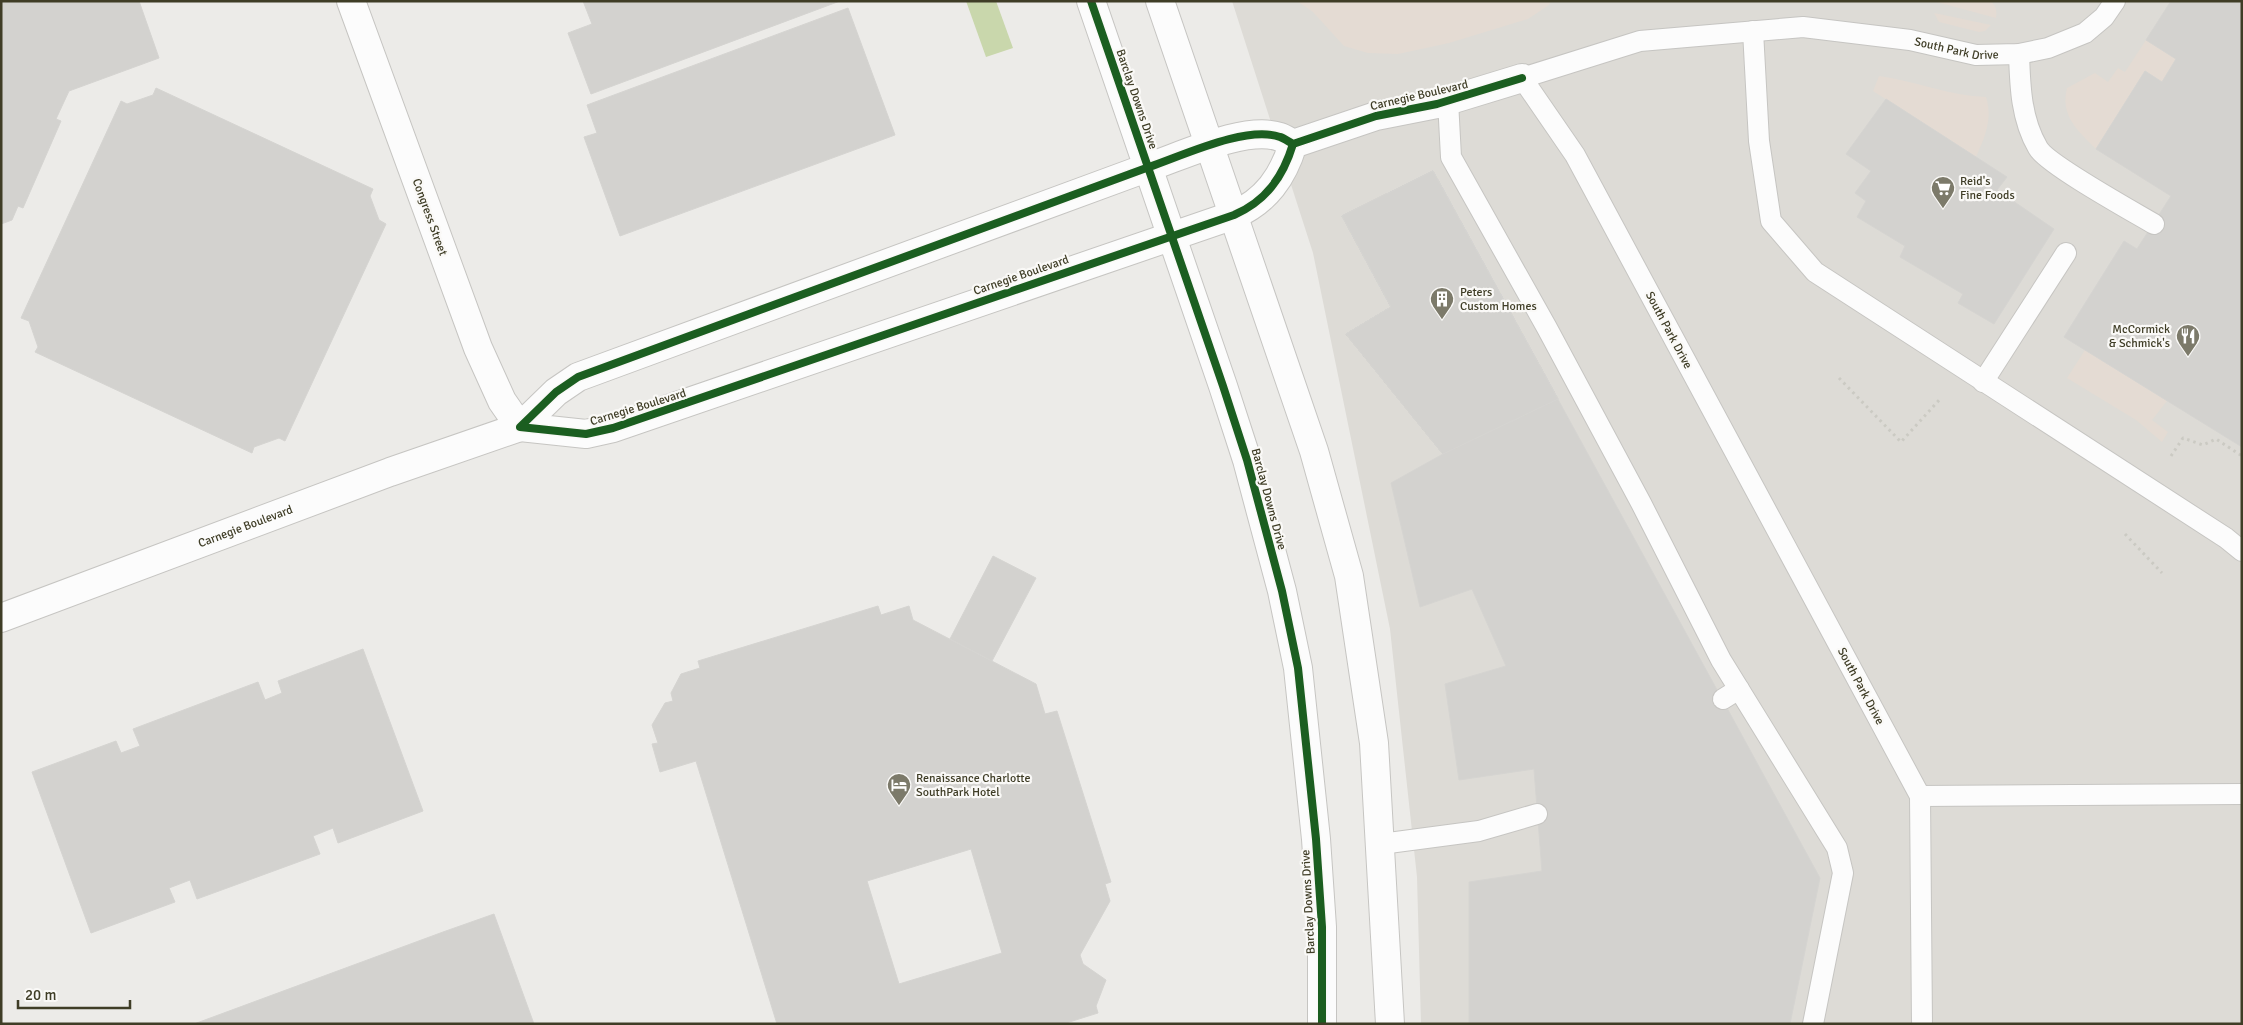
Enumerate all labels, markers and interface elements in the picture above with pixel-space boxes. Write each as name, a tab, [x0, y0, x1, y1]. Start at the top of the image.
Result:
street label: South Park Drive	[1913, 34, 1999, 64]
street label: Barclay Downs Drive	[1112, 47, 1161, 151]
street label: Carnegie Boulevard	[1369, 77, 1469, 114]
place label: Reid's Fine Foods	[1960, 174, 2015, 203]
supermarket icon: Reid's Fine Foods	[1930, 175, 1956, 209]
street label: Congress Street	[409, 177, 450, 258]
street label: Carnegie Boulevard	[971, 252, 1071, 299]
place label: Peters Custom Homes	[1460, 285, 1537, 314]
building icon: Peters Custom Homes	[1429, 286, 1455, 320]
street label: South Park Drive	[1642, 289, 1695, 371]
place label: McCormick & Schmick's	[2109, 322, 2170, 351]
restaurant icon: McCormick & Schmick's	[2175, 323, 2201, 357]
street label: Carnegie Boulevard	[588, 386, 688, 429]
street label: Barclay Downs Drive	[1248, 447, 1289, 552]
street label: Carnegie Boulevard	[196, 502, 295, 551]
street label: South Park Drive	[1834, 645, 1887, 727]
place label: Renaissance Charlotte SouthPark Hotel	[916, 771, 1030, 800]
hotel icon: Renaissance Charlotte SouthPark Hotel	[886, 772, 912, 806]
street label: Barclay Downs Drive	[1298, 849, 1319, 955]
scale bar	[18, 978, 130, 1010]
text: 20 m	[25, 986, 56, 1004]

